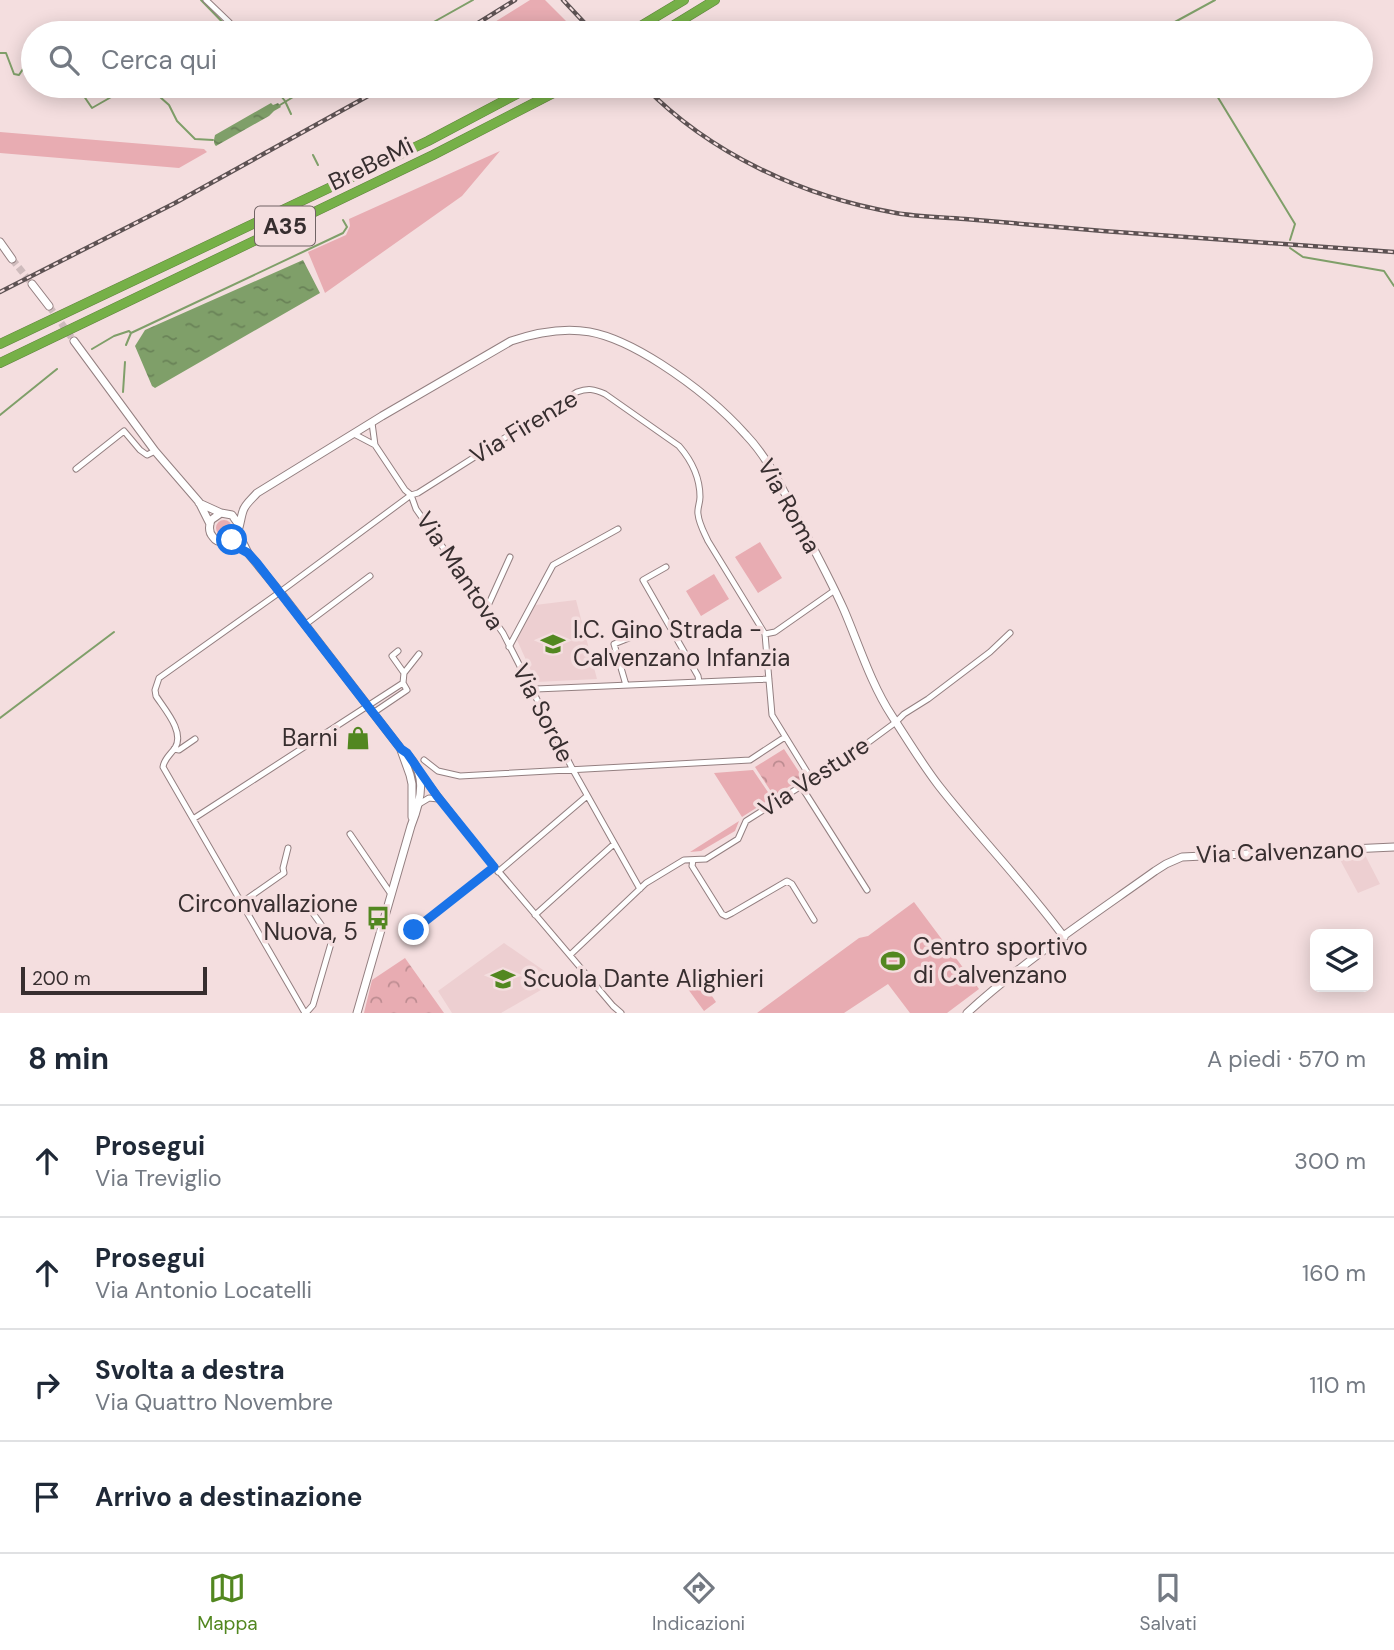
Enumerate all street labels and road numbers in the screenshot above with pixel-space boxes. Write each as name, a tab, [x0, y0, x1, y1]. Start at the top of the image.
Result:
street label: BreBeMi	[323, 130, 418, 197]
road number: A35	[255, 206, 315, 246]
street label: Via Firenze	[464, 382, 583, 471]
street label: Via Roma	[751, 453, 828, 559]
street label: Via Mantova	[410, 506, 511, 636]
street label: Via Sorde	[505, 658, 581, 767]
street label: Via Vesture	[752, 729, 875, 824]
street label: Via Calvenzano	[1195, 833, 1365, 870]

